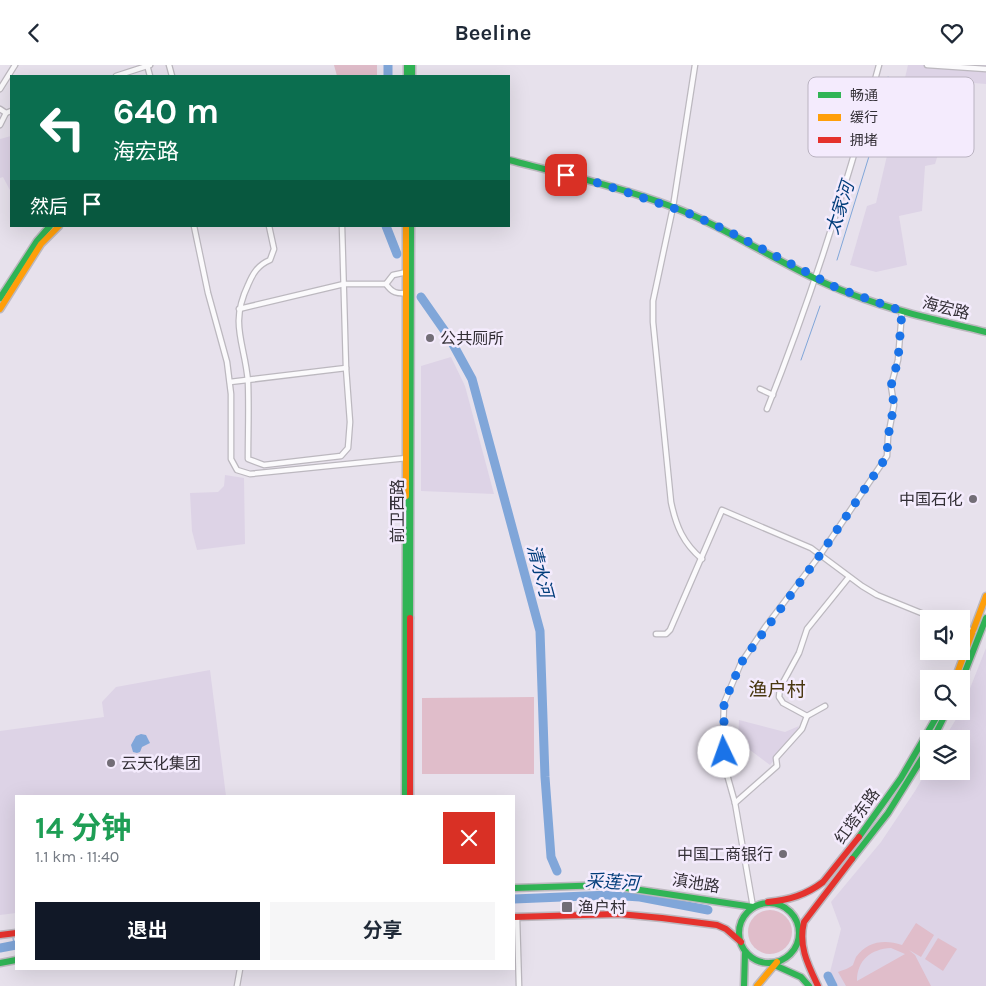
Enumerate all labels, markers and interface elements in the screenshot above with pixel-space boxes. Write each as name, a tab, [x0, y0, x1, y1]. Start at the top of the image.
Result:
icon: back	[20, 19, 48, 47]
icon: heart	[938, 19, 966, 47]
text: Beeline	[455, 20, 531, 46]
legend	[808, 77, 974, 157]
text: 畅通	[850, 87, 878, 104]
text: 640 m	[113, 91, 219, 132]
icon: left	[30, 95, 95, 160]
text: 缓行	[850, 109, 878, 126]
text: 拥堵	[850, 132, 878, 149]
text: 海宏路	[113, 139, 179, 165]
pin	[545, 154, 587, 196]
icon: arrive	[552, 161, 580, 189]
water label: 太家河	[821, 176, 860, 237]
icon: arrive	[78, 190, 106, 218]
text: 然后	[30, 196, 68, 218]
street label: 海宏路	[920, 293, 972, 323]
place label: 公共厕所	[440, 329, 504, 348]
marker: 公共厕所	[424, 332, 436, 344]
street label: 前卫西路	[388, 479, 407, 543]
place label: 中国石化	[899, 490, 963, 509]
marker: 中国石化	[967, 493, 979, 505]
water label: 清水河	[522, 542, 558, 603]
map controls	[920, 610, 970, 780]
button: sound	[920, 610, 970, 660]
button: search	[920, 670, 970, 720]
district label: 渔户村	[748, 679, 806, 701]
position arrow	[697, 725, 749, 777]
button: layers	[920, 730, 970, 780]
place label: 云天化集团	[121, 754, 201, 773]
marker: 云天化集团	[105, 757, 117, 769]
street label: 红塔东路	[831, 785, 883, 847]
text: 14 分钟	[35, 810, 131, 846]
button: close	[443, 812, 495, 864]
place label: 中国工商银行	[677, 845, 773, 864]
text: 1.1 km · 11:40	[35, 847, 119, 866]
marker: 中国工商银行	[777, 848, 789, 860]
water label: 采莲河	[584, 870, 643, 895]
street label: 滇池路	[671, 870, 721, 896]
place label: 渔户村	[578, 898, 626, 917]
marker: 渔户村	[560, 900, 574, 914]
button: 退出	[35, 902, 260, 960]
button: 分享	[270, 902, 495, 960]

